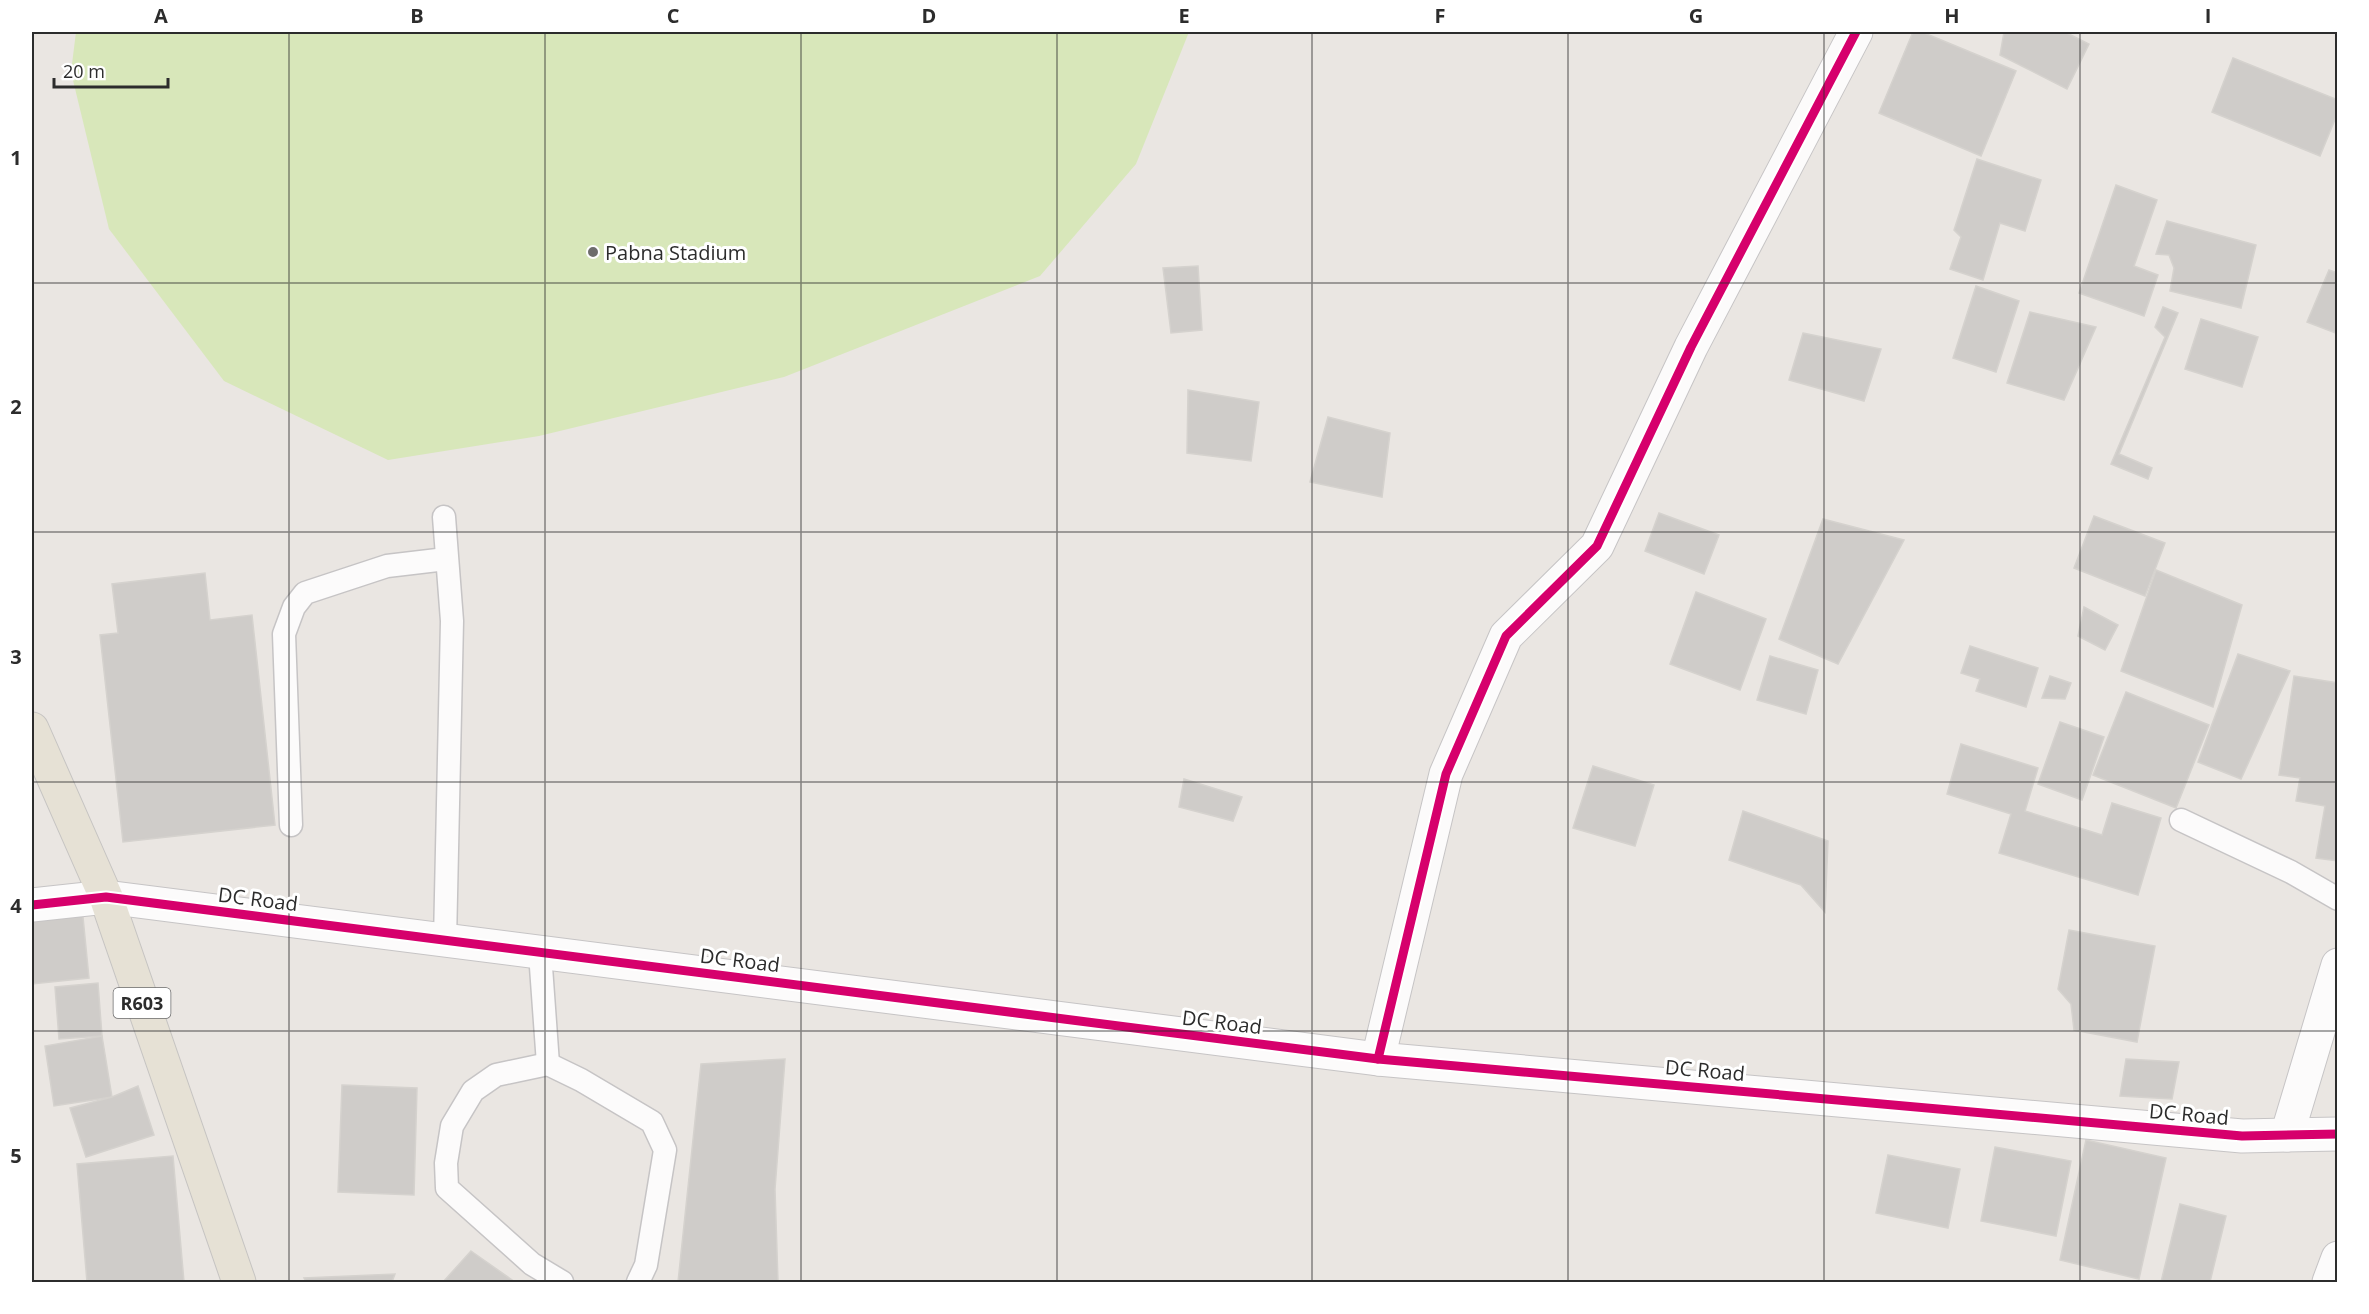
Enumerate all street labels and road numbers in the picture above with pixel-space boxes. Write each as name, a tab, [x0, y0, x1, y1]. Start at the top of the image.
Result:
street label: DC Road	[217, 881, 299, 917]
street label: DC Road	[699, 942, 781, 978]
road number: R603	[114, 988, 170, 1018]
street label: DC Road	[1181, 1004, 1263, 1040]
street label: DC Road	[1664, 1053, 1746, 1087]
street label: DC Road	[2148, 1097, 2230, 1131]

